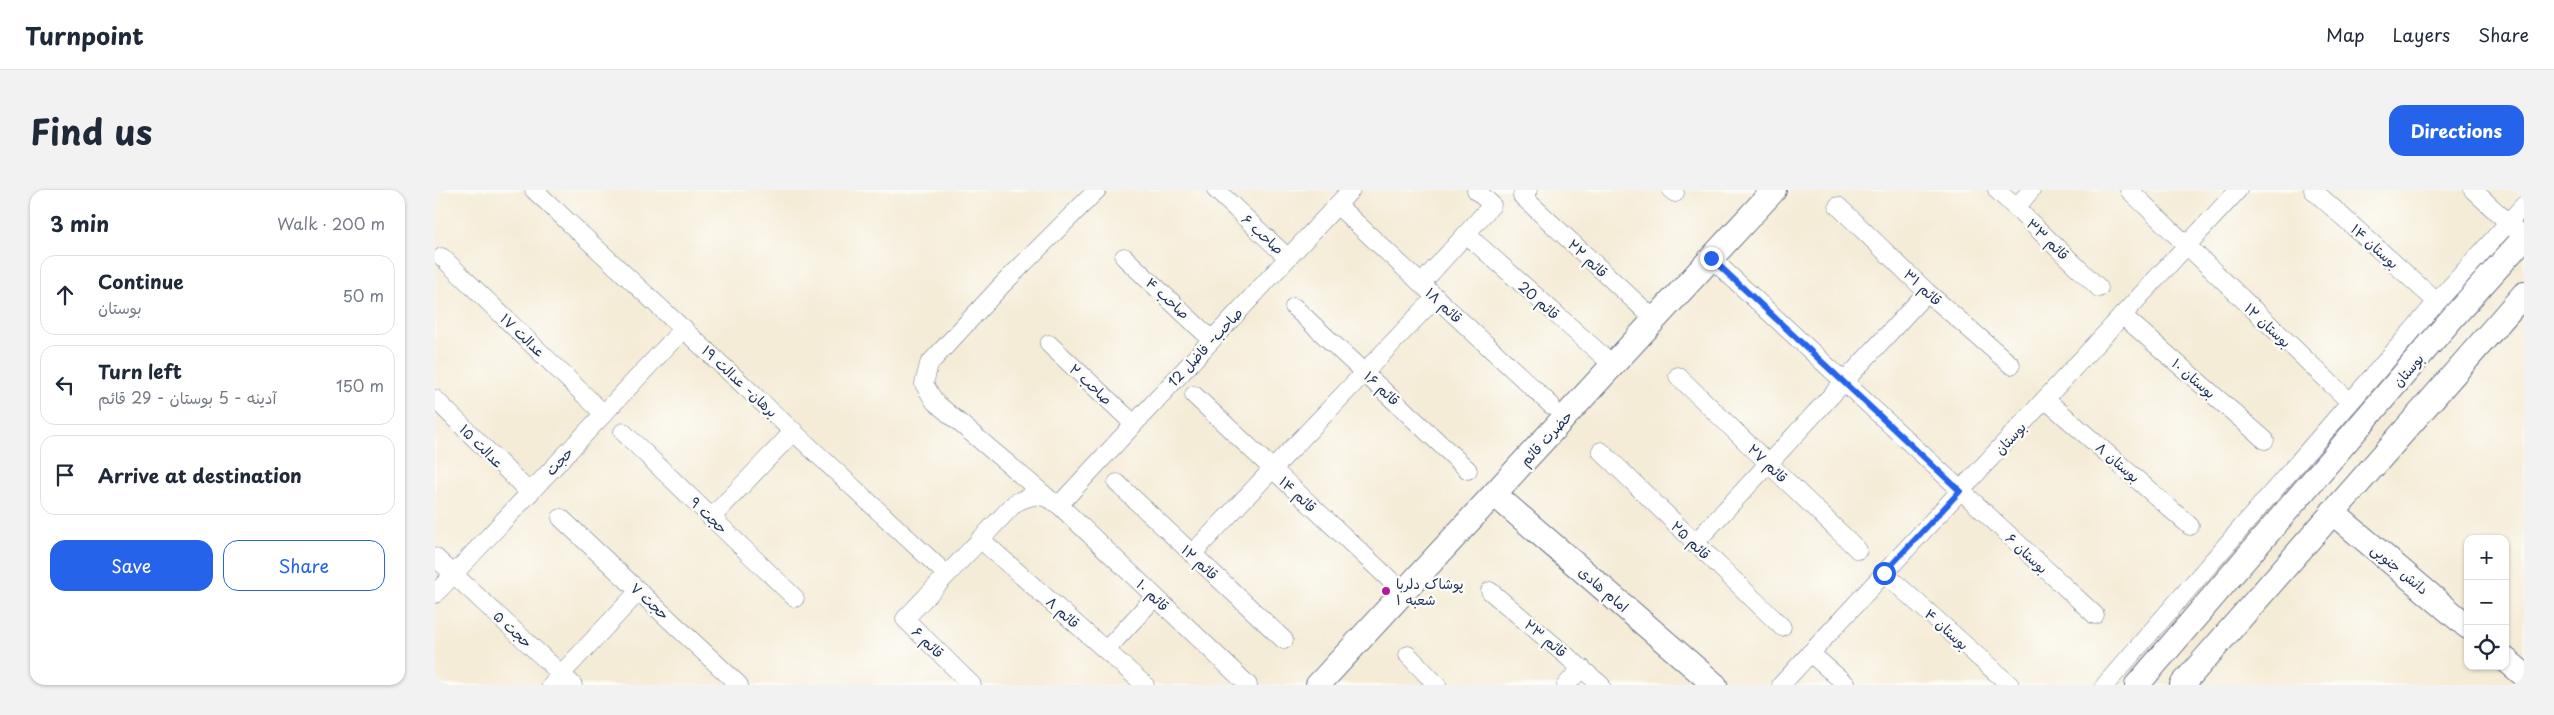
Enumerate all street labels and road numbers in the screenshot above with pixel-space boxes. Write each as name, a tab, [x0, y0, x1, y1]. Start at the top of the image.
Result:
street label: صاحب ۶	[1237, 209, 1289, 259]
street label: قائم ۳۳	[2021, 213, 2074, 265]
street label: بوستان ۱۴	[2346, 219, 2404, 273]
street label: قائم ۲۲	[1563, 234, 1613, 283]
street label: قائم ۳۱	[1899, 264, 1947, 311]
street label: صاحب ۴	[1141, 272, 1195, 324]
street label: قائم 20	[1513, 276, 1564, 325]
street label: قائم ۱۸	[1420, 282, 1467, 328]
street label: بوستان ۱۲	[2240, 298, 2296, 352]
street label: صاحب- فاضل 12	[1163, 303, 1247, 391]
street label: عدالت ۱۷	[496, 308, 550, 362]
street label: برهان- عدالت ۱۹	[697, 340, 783, 422]
street label: بوستان	[2388, 349, 2428, 391]
street label: بوستان ۱۰	[2167, 353, 2221, 403]
street label: صاحب ۲	[1065, 359, 1117, 409]
street label: قائم ۱۶	[1359, 366, 1405, 411]
street label: حضرت قائم	[1515, 406, 1578, 471]
street label: بوستان	[1989, 417, 2031, 459]
street label: عدالت ۱۵	[455, 419, 509, 473]
street label: بوستان ۸	[2091, 437, 2145, 487]
street label: قائم ۲۷	[1743, 439, 1793, 488]
street label: حجت	[540, 442, 578, 480]
street label: قائم ۱۴	[1274, 471, 1321, 518]
street label: حجت ۹	[685, 492, 733, 538]
street label: قائم ۲۵	[1666, 516, 1716, 565]
street label: بوستان ۶	[2001, 528, 2053, 578]
street label: قائم ۱۲	[1176, 539, 1223, 585]
street label: دانش جنوبی	[2367, 539, 2433, 599]
street label: امام هادی	[1574, 561, 1634, 617]
street label: قائم ۱۰	[1131, 574, 1174, 617]
street label: حجت ۷	[626, 577, 674, 625]
street label: قائم ۸	[1041, 591, 1084, 634]
street label: بوستان ۴	[1920, 603, 1974, 655]
street label: حجت ۵	[489, 606, 537, 652]
street label: قائم ۲۳	[1520, 614, 1572, 663]
street label: قائم ۶	[907, 621, 949, 663]

